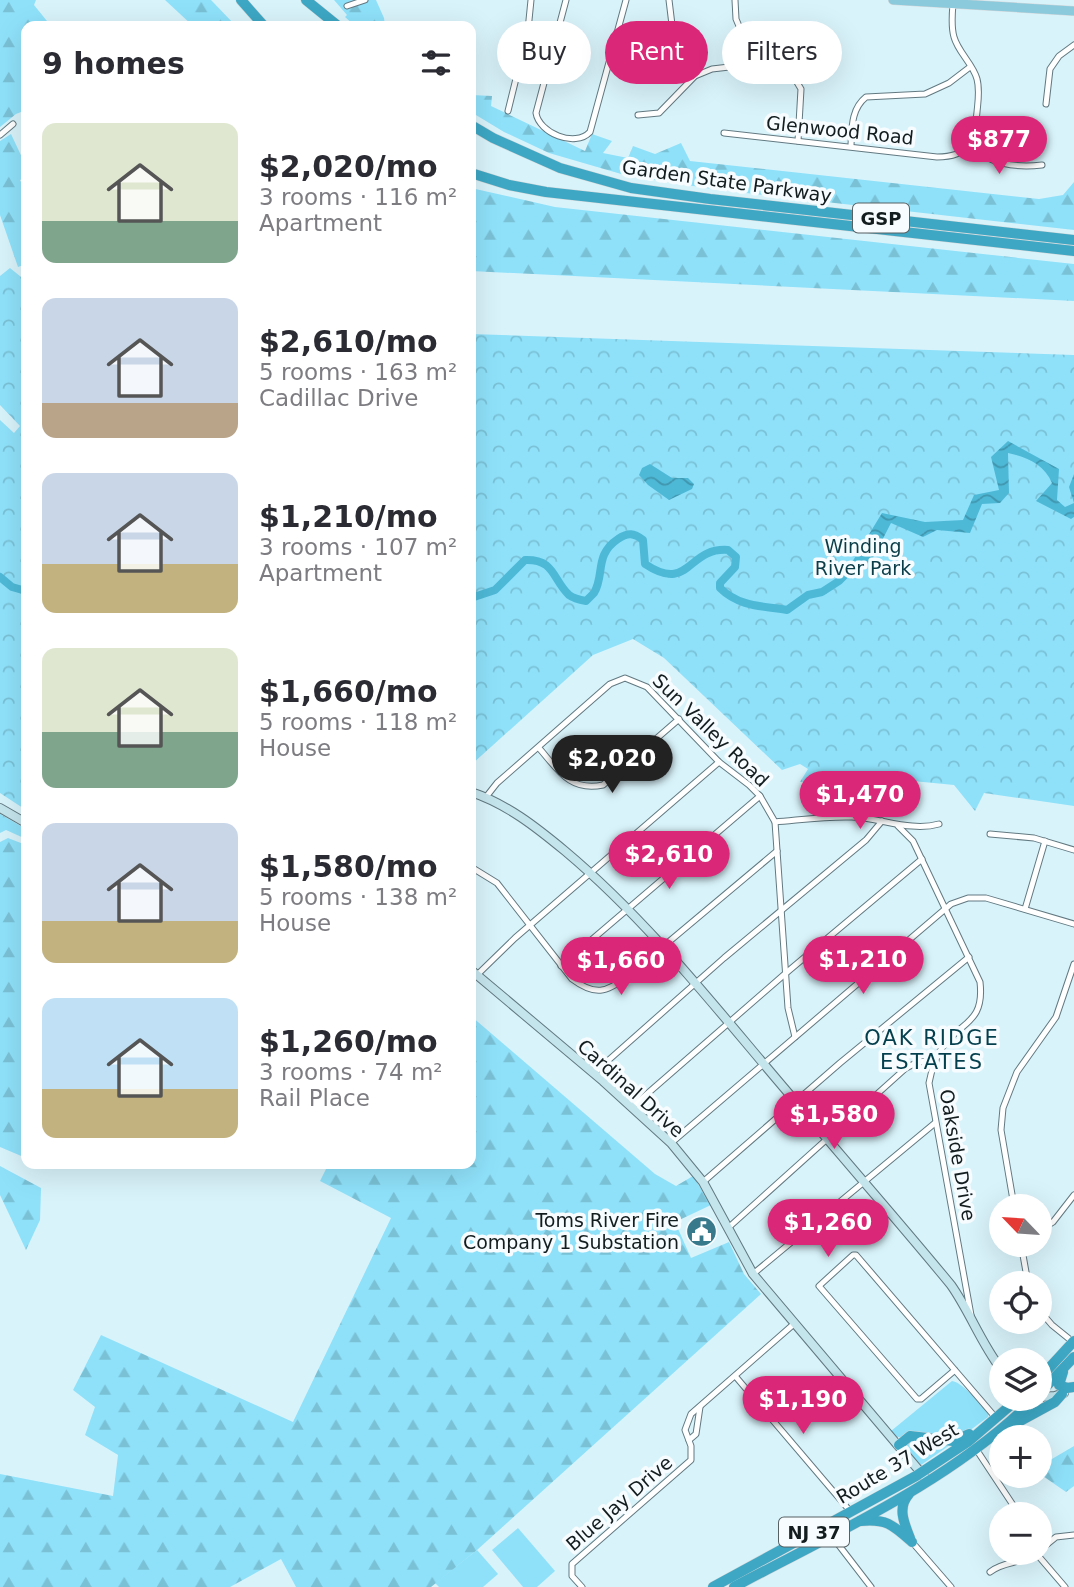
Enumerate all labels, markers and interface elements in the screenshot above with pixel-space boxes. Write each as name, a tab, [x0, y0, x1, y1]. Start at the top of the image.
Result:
chip: Buy	[497, 21, 591, 84]
chip: Rent	[605, 21, 708, 84]
chip: Filters	[722, 21, 842, 84]
icon: filters	[417, 44, 455, 82]
text: 9 homes	[42, 46, 185, 81]
street label: Glenwood Road	[765, 111, 915, 149]
pin: $877	[958, 116, 1040, 176]
text: $877	[967, 126, 1031, 152]
text: $2,020/mo	[259, 149, 438, 184]
icon: home	[98, 151, 182, 235]
street label: Garden State Parkway	[621, 155, 833, 207]
text: 3 rooms · 116 m²	[259, 184, 457, 210]
road number: GSP	[853, 204, 909, 232]
text: Apartment	[259, 210, 382, 236]
text: $2,610/mo	[259, 324, 438, 359]
icon: home	[98, 326, 182, 410]
text: 5 rooms · 163 m²	[259, 359, 457, 385]
text: Cadillac Drive	[259, 385, 418, 411]
text: $1,210/mo	[259, 499, 438, 534]
icon: home	[98, 501, 182, 585]
text: 3 rooms · 107 m²	[259, 534, 457, 560]
park label: Winding River Park	[815, 535, 911, 579]
text: Apartment	[259, 560, 382, 586]
street label: Sun Valley Road	[648, 669, 774, 791]
text: $1,660/mo	[259, 674, 438, 709]
icon: home	[98, 676, 182, 760]
text: 5 rooms · 118 m²	[259, 709, 457, 735]
text: House	[259, 735, 331, 761]
pin: $2,020	[555, 736, 669, 795]
text: $2,020	[568, 745, 656, 771]
pin: $1,470	[803, 772, 917, 831]
text: $1,470	[816, 781, 904, 807]
pin: $2,610	[612, 832, 726, 891]
text: $2,610	[625, 841, 713, 867]
text: $1,580/mo	[259, 849, 438, 884]
icon: home	[98, 851, 182, 935]
text: 5 rooms · 138 m²	[259, 884, 457, 910]
text: House	[259, 910, 331, 936]
pin: $1,210	[806, 936, 920, 996]
pin: $1,660	[564, 937, 678, 997]
text: $1,210	[819, 946, 907, 972]
text: $1,660	[577, 947, 665, 973]
text: $1,260/mo	[259, 1024, 438, 1059]
icon: home	[98, 1026, 182, 1110]
district label: OAK RIDGE ESTATES	[864, 1026, 1000, 1074]
street label: Cardinal Drive	[573, 1035, 689, 1141]
text: 3 rooms · 74 m²	[259, 1059, 443, 1085]
text: Rail Place	[259, 1085, 370, 1111]
street label: Oakside Drive	[936, 1087, 980, 1223]
pin: $1,580	[777, 1092, 891, 1151]
text: $1,580	[790, 1101, 878, 1127]
north arrow	[989, 1194, 1052, 1256]
map controls	[989, 1194, 1052, 1565]
pin: $1,260	[771, 1200, 885, 1259]
place label: Toms River Fire Company 1 Substation	[463, 1209, 679, 1253]
text: $1,260	[784, 1209, 872, 1235]
public building icon: Toms River Fire Company 1 Substation	[685, 1214, 719, 1248]
button: locate	[989, 1271, 1052, 1334]
button: layers	[989, 1348, 1052, 1411]
pin: $1,190	[746, 1376, 860, 1436]
text: $1,190	[759, 1386, 847, 1412]
street label: Route 37 West	[832, 1418, 962, 1508]
button: +	[989, 1425, 1052, 1488]
street label: Blue Jay Drive	[561, 1451, 677, 1555]
button: −	[989, 1502, 1052, 1565]
road number: NJ 37	[779, 1518, 849, 1546]

